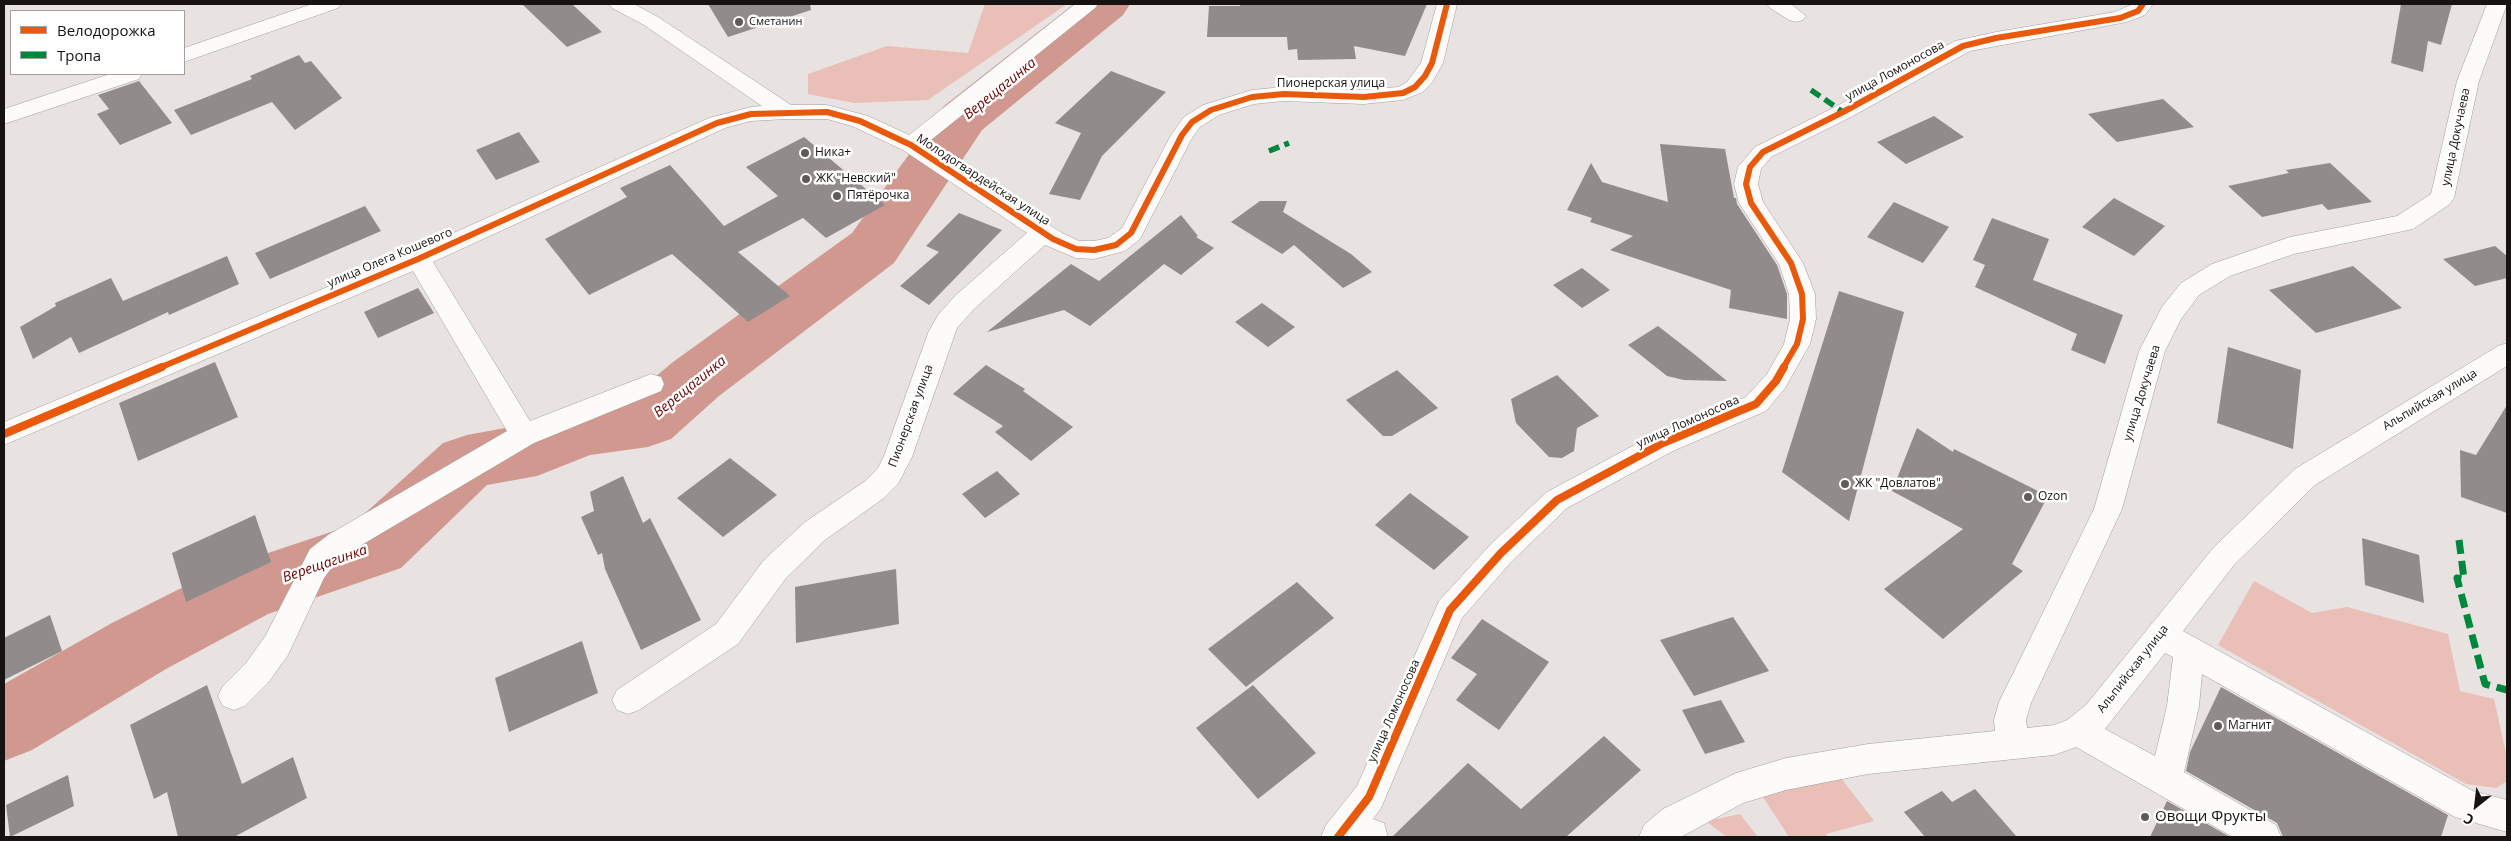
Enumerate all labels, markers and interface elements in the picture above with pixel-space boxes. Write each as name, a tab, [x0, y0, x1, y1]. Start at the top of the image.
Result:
legend	[10, 10, 185, 75]
place label: Сметанин	[749, 15, 802, 29]
marker: Сметанин	[733, 16, 745, 28]
text: Велодорожка	[57, 20, 156, 40]
street label: улица Ломоносова	[1843, 38, 1947, 104]
text: Тропа	[57, 45, 101, 65]
water label: Верещагинка	[960, 55, 1040, 123]
street label: Пионерская улица	[1277, 77, 1385, 91]
street label: улица Докучаева	[2439, 87, 2473, 187]
street label: Молодогвардейская улица	[913, 131, 1053, 229]
place label: Ника+	[815, 146, 851, 160]
marker: Ника+	[799, 147, 811, 159]
place label: ЖК "Невский"	[816, 172, 896, 186]
marker: ЖК "Невский"	[800, 173, 812, 185]
place label: Пятёрочка	[847, 189, 909, 203]
marker: Пятёрочка	[831, 190, 843, 202]
street label: улица Олега Кошевого	[325, 225, 455, 291]
street label: улица Докучаева	[2121, 343, 2163, 443]
water label: Верещагинка	[650, 353, 730, 421]
street label: Пионерская улица	[886, 363, 936, 469]
street label: Альпийская улица	[2380, 366, 2480, 434]
street label: улица Ломоносова	[1634, 393, 1742, 451]
place label: ЖК "Довлатов"	[1855, 477, 1941, 491]
marker: ЖК "Довлатов"	[1839, 478, 1851, 490]
place label: Ozon	[2038, 490, 2068, 504]
marker: Ozon	[2022, 491, 2034, 503]
water label: Верещагинка	[281, 542, 369, 586]
street label: Альпийская улица	[2094, 622, 2172, 716]
street label: улица Ломоносова	[1365, 657, 1423, 765]
place label: Магнит	[2228, 719, 2272, 733]
marker: Магнит	[2212, 720, 2224, 732]
north arrow	[2451, 781, 2501, 831]
place label: Овощи Фрукты	[2155, 808, 2266, 826]
text: С	[2460, 809, 2477, 830]
marker: Овощи Фрукты	[2139, 811, 2151, 823]

